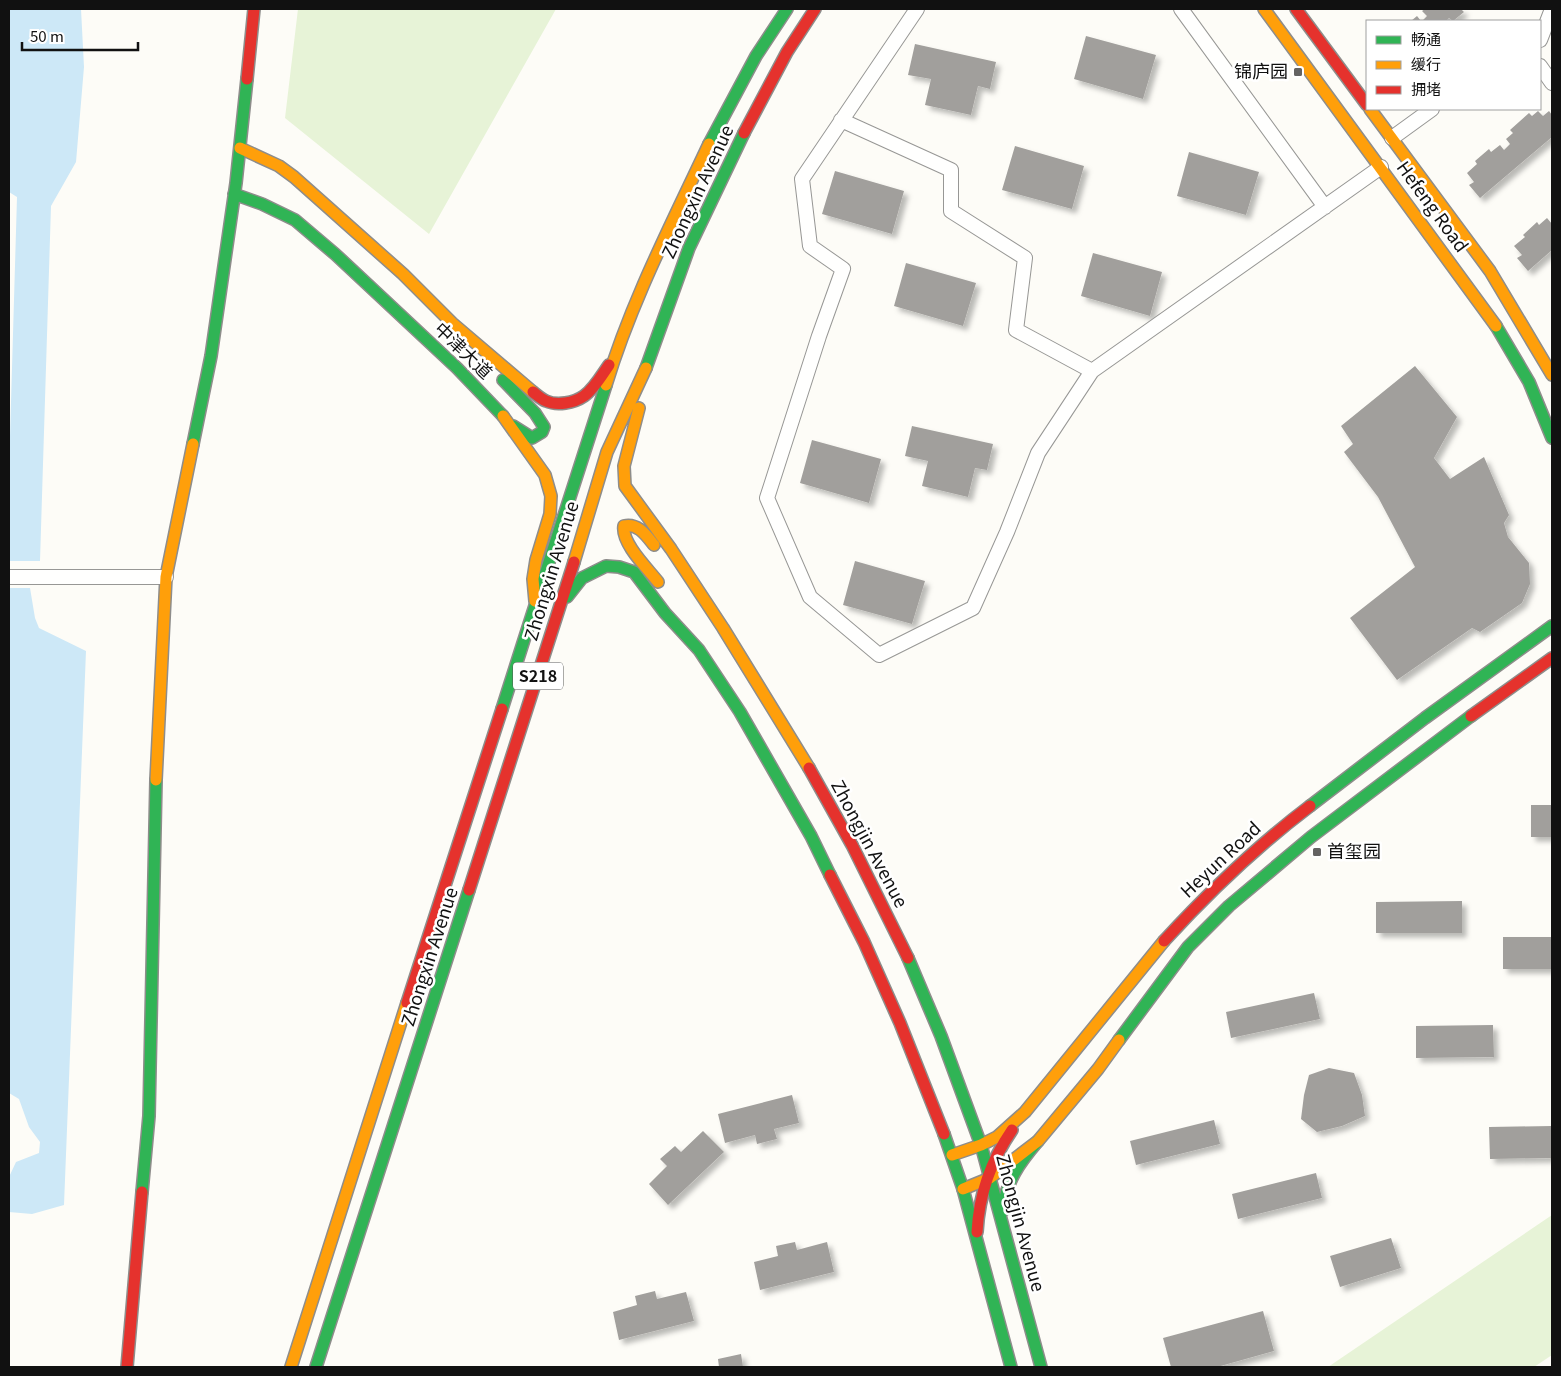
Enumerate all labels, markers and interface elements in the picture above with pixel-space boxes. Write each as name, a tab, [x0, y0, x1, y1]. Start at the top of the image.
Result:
scale bar	[22, 20, 139, 52]
legend	[1366, 20, 1541, 110]
text: 50 m	[30, 25, 64, 46]
text: 畅通	[1411, 28, 1441, 49]
text: 缓行	[1411, 53, 1441, 74]
place label: 锦庐园	[1234, 57, 1288, 83]
marker: 锦庐园	[1292, 66, 1304, 78]
text: 拥堵	[1411, 78, 1441, 99]
street label: Zhongxin Avenue	[654, 120, 739, 262]
street label: Hefeng Road	[1392, 155, 1476, 257]
street label: 中津大道	[429, 315, 499, 384]
street label: Zhongxin Avenue	[517, 497, 584, 643]
road number: S218	[513, 662, 563, 689]
street label: Zhongjin Avenue	[826, 775, 915, 912]
street label: Heyun Road	[1174, 814, 1266, 903]
place label: 首玺园	[1327, 837, 1381, 863]
marker: 首玺园	[1311, 846, 1323, 858]
street label: Zhongxin Avenue	[393, 884, 463, 1029]
street label: Zhongjin Avenue	[991, 1151, 1053, 1294]

